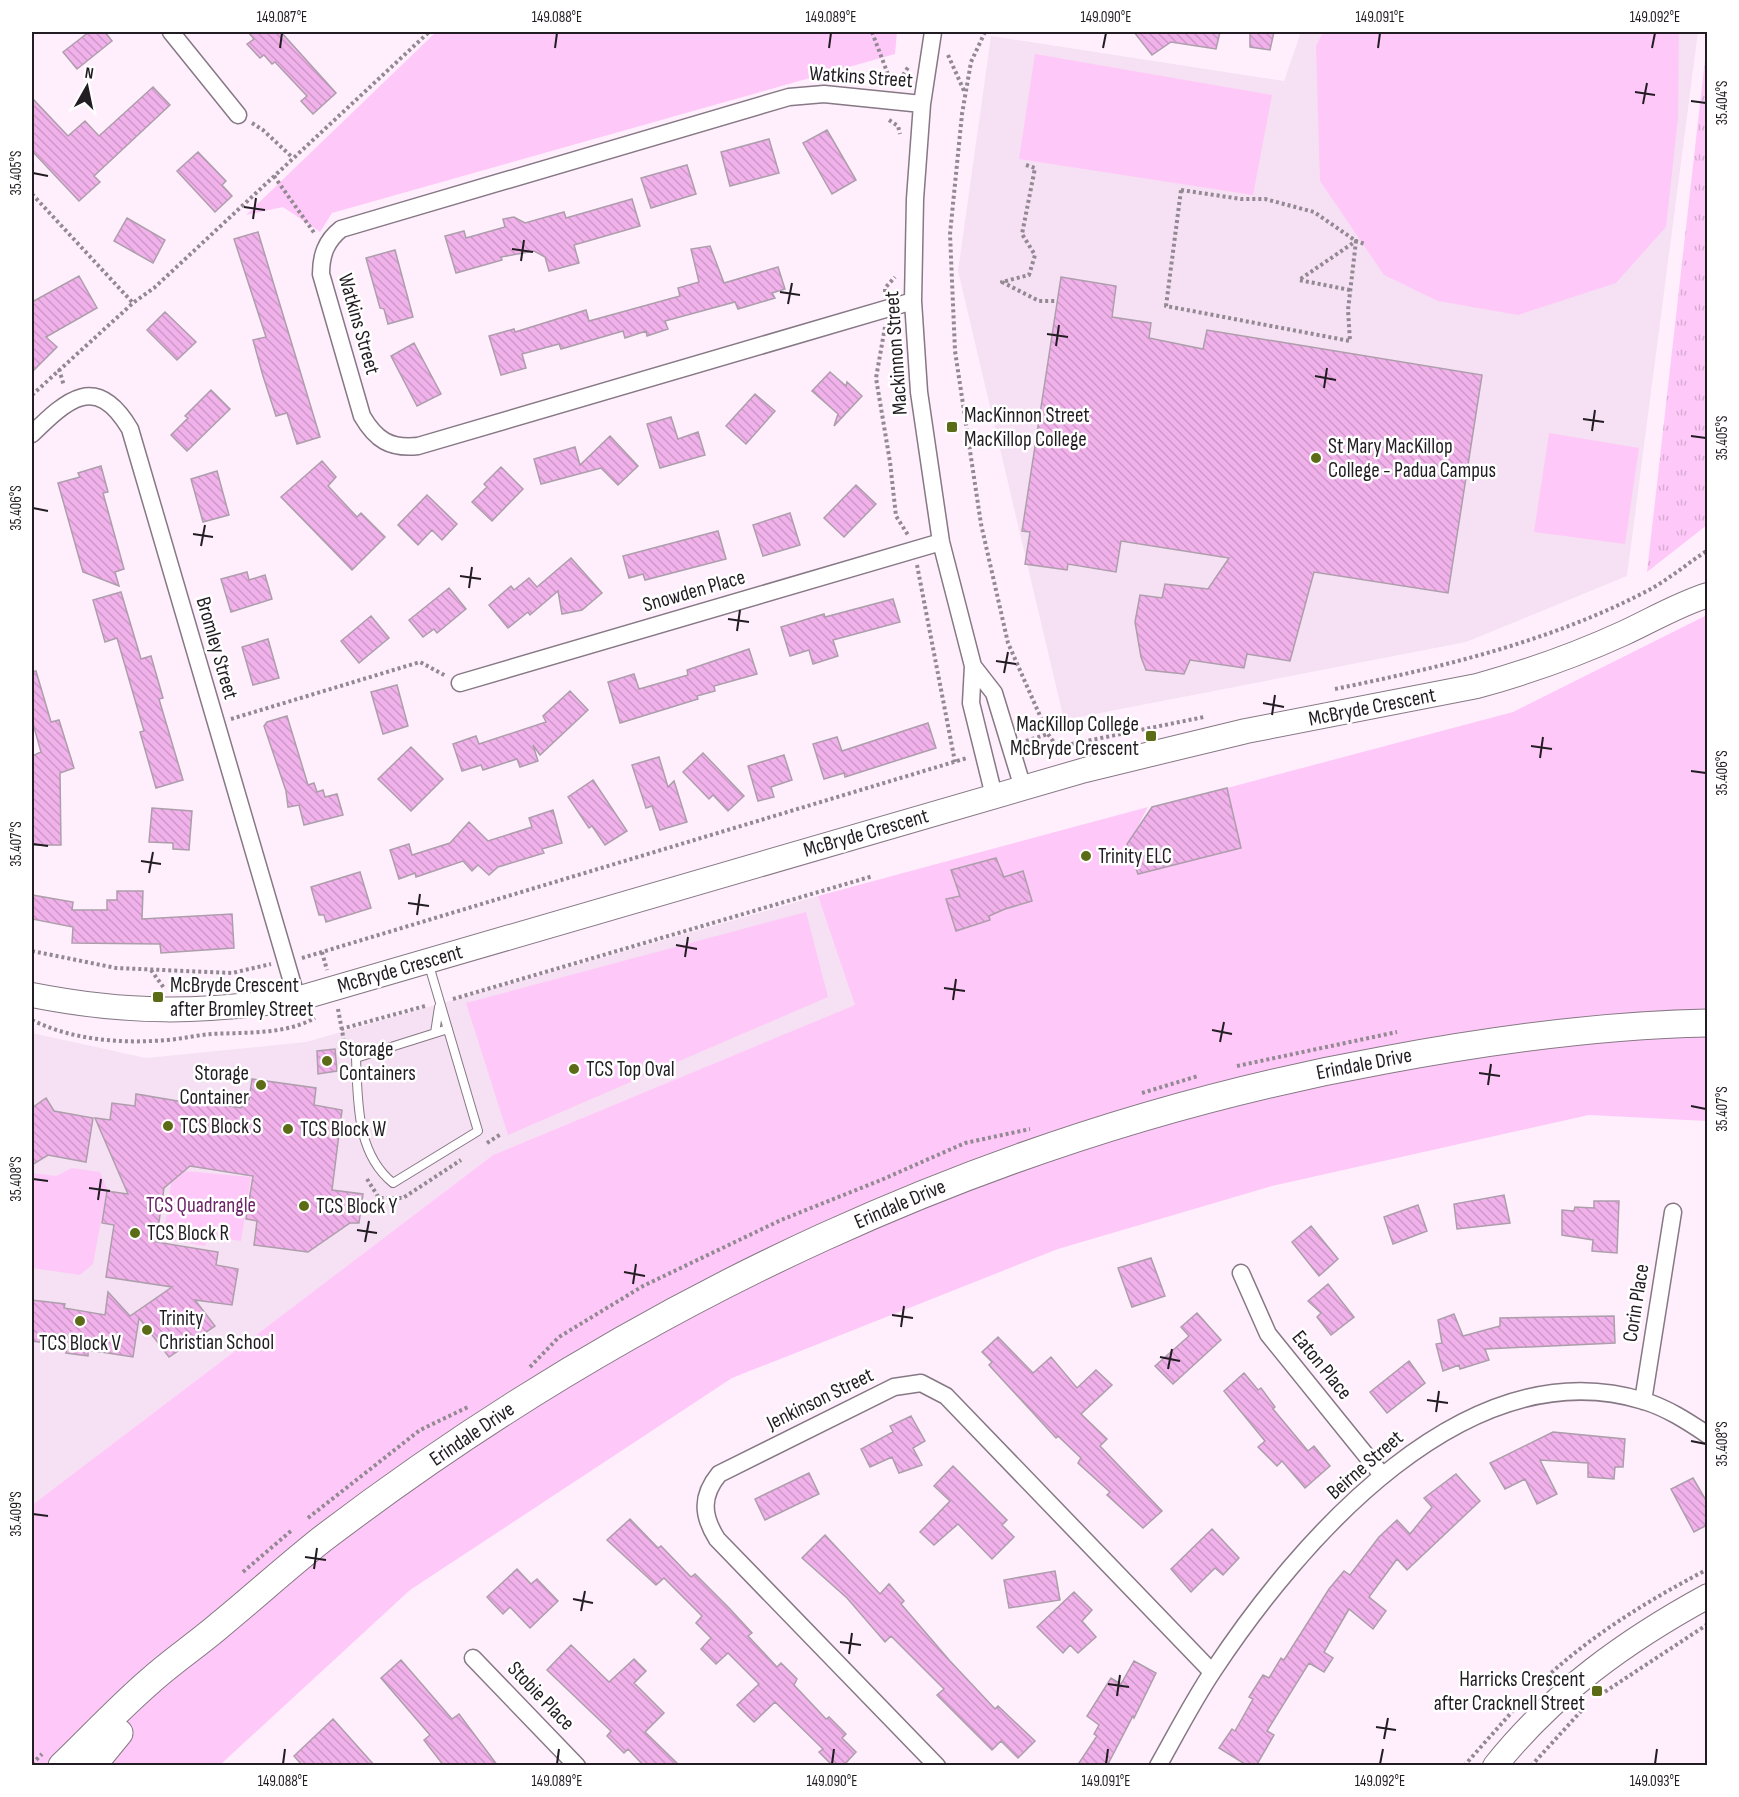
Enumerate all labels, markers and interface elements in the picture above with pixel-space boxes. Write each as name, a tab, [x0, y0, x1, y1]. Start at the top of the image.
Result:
text: 149.087°E	[257, 8, 307, 27]
text: 149.088°E	[532, 8, 582, 27]
text: 149.089°E	[806, 8, 856, 27]
text: 149.090°E	[1081, 8, 1131, 27]
text: 149.091°E	[1356, 8, 1404, 27]
text: 149.092°E	[1630, 8, 1680, 27]
north arrow	[57, 57, 117, 117]
street label: Watkins Street	[808, 61, 914, 93]
text: N	[83, 64, 95, 84]
text: 35.404°S	[1713, 81, 1732, 125]
text: 35.405°S	[7, 151, 26, 195]
street label: Watkins Street	[333, 271, 385, 377]
street label: Mackinnon Street	[879, 290, 913, 416]
place label: MacKinnon Street MacKillop College	[964, 403, 1090, 452]
text: 35.405°S	[1713, 416, 1732, 460]
marker: MacKinnon Street MacKillop College	[945, 420, 959, 434]
place label: St Mary MacKillop College - Padua Campus	[1328, 434, 1496, 483]
marker: St Mary MacKillop College - Padua Campus	[1309, 451, 1323, 465]
text: 35.406°S	[7, 485, 26, 531]
street label: Snowden Place	[640, 564, 748, 618]
street label: Bromley Street	[190, 594, 244, 702]
street label: McBryde Crescent	[1306, 682, 1438, 732]
place label: MacKillop College McBryde Crescent	[1010, 712, 1139, 761]
marker: MacKillop College McBryde Crescent	[1144, 729, 1158, 743]
text: 35.406°S	[1713, 750, 1732, 796]
street label: McBryde Crescent	[801, 803, 931, 863]
text: 35.407°S	[7, 821, 26, 867]
place label: Trinity ELC	[1098, 844, 1172, 869]
marker: Trinity ELC	[1079, 849, 1093, 863]
street label: McBryde Crescent	[335, 939, 465, 999]
place label: McBryde Crescent after Bromley Street	[170, 973, 313, 1022]
marker: McBryde Crescent after Bromley Street	[151, 990, 165, 1004]
place label: Storage Containers	[339, 1037, 416, 1086]
street label: Erindale Drive	[1314, 1042, 1414, 1086]
marker: Storage Containers	[320, 1054, 334, 1068]
place label: TCS Top Oval	[586, 1057, 675, 1082]
place label: Storage Container	[179, 1061, 249, 1110]
marker: TCS Top Oval	[567, 1062, 581, 1076]
marker: Storage Container	[254, 1078, 268, 1092]
text: 35.407°S	[1713, 1086, 1732, 1132]
place label: TCS Block S	[180, 1114, 261, 1139]
place label: TCS Block W	[300, 1117, 386, 1142]
marker: TCS Block S	[161, 1119, 175, 1133]
marker: TCS Block W	[281, 1122, 295, 1136]
text: 35.408°S	[7, 1156, 26, 1202]
street label: Erindale Drive	[851, 1174, 949, 1234]
park label: TCS Quadrangle	[146, 1193, 256, 1218]
place label: TCS Block Y	[316, 1194, 397, 1219]
marker: TCS Block Y	[297, 1199, 311, 1213]
place label: TCS Block R	[147, 1221, 229, 1246]
marker: TCS Block R	[128, 1226, 142, 1240]
street label: Corin Place	[1618, 1262, 1654, 1344]
place label: Trinity Christian School	[159, 1306, 274, 1355]
marker: TCS Block V	[73, 1314, 87, 1328]
marker: Trinity Christian School	[140, 1323, 154, 1337]
street label: Eaton Place	[1287, 1326, 1357, 1404]
place label: TCS Block V	[39, 1331, 121, 1356]
street label: Jenkinson Street	[762, 1362, 877, 1436]
street label: Erindale Drive	[425, 1397, 519, 1471]
text: 35.408°S	[1713, 1421, 1732, 1467]
street label: Beirne Street	[1322, 1425, 1408, 1505]
text: 35.409°S	[7, 1491, 26, 1537]
street label: Stobie Place	[502, 1656, 580, 1736]
place label: Harricks Crescent after Cracknell Street	[1434, 1667, 1585, 1716]
marker: Harricks Crescent after Cracknell Street	[1590, 1684, 1604, 1698]
text: 149.088°E	[258, 1772, 308, 1791]
text: 149.089°E	[532, 1772, 582, 1791]
text: 149.090°E	[807, 1772, 857, 1791]
text: 149.091°E	[1082, 1772, 1130, 1791]
text: 149.092°E	[1355, 1772, 1405, 1791]
text: 149.093°E	[1630, 1772, 1680, 1791]

